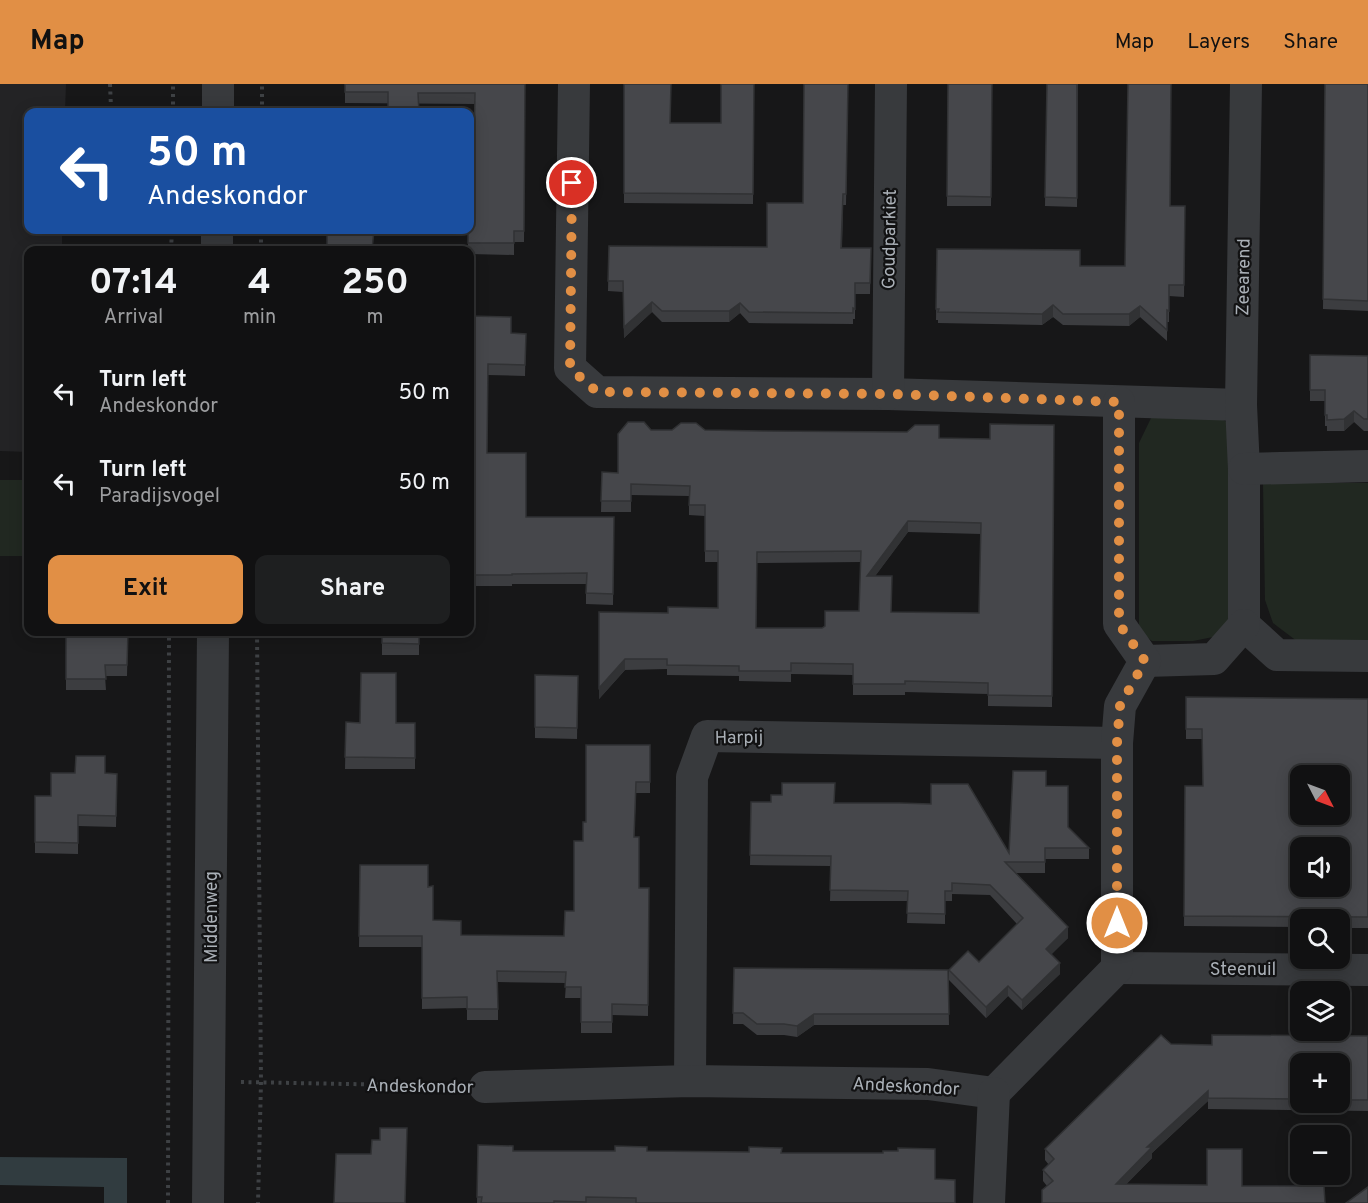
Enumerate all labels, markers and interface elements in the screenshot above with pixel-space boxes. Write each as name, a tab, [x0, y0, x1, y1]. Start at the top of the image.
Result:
text: Map	[30, 24, 85, 60]
text: Map	[1115, 29, 1154, 56]
text: Layers	[1187, 29, 1250, 56]
text: Share	[1283, 29, 1338, 56]
text: 50 m	[147, 128, 248, 181]
icon: left	[48, 132, 126, 210]
pin	[546, 157, 597, 208]
icon: arrive	[555, 166, 588, 199]
text: Andeskondor	[147, 180, 308, 214]
street label: Goudparkiet	[878, 189, 903, 289]
street label: Zeearend	[1232, 238, 1257, 316]
text: 07:14	[89, 261, 178, 307]
text: 4	[248, 261, 271, 307]
text: 250	[341, 261, 409, 307]
text: Arrival	[104, 305, 163, 331]
text: min	[243, 305, 276, 331]
text: m	[367, 305, 384, 331]
text: Turn left	[99, 367, 187, 394]
icon: left	[48, 377, 81, 410]
text: 50 m	[398, 380, 450, 407]
text: Andeskondor	[99, 394, 218, 420]
text: Turn left	[99, 457, 187, 484]
icon: left	[48, 467, 81, 500]
text: 50 m	[398, 470, 450, 497]
text: Paradijsvogel	[99, 484, 220, 510]
button: Exit	[48, 555, 243, 624]
button: Share	[255, 555, 450, 624]
street label: Harpij	[715, 727, 763, 750]
north arrow	[1290, 765, 1350, 825]
map controls	[1290, 765, 1350, 1185]
button: sound	[1290, 837, 1350, 897]
street label: Middenweg	[201, 871, 224, 963]
position arrow	[1085, 891, 1149, 955]
button: search	[1290, 909, 1350, 969]
street label: Steenuil	[1210, 959, 1276, 982]
button: layers	[1290, 981, 1350, 1041]
button: +	[1290, 1053, 1350, 1113]
street label: Andeskondor	[852, 1073, 960, 1102]
street label: Andeskondor	[366, 1075, 474, 1100]
button: −	[1290, 1125, 1350, 1185]

